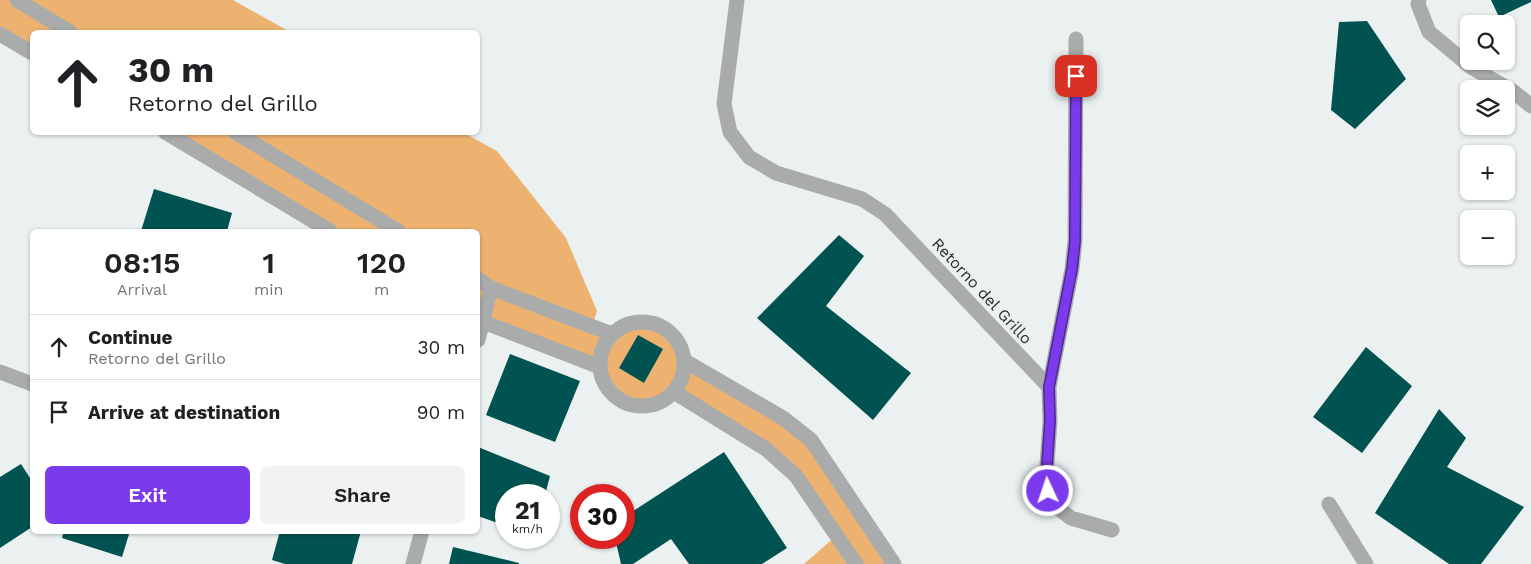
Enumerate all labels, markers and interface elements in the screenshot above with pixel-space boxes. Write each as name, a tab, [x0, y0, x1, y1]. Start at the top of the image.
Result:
map controls	[1460, 15, 1515, 265]
button: search	[1460, 15, 1515, 70]
text: 30 m	[128, 49, 214, 91]
icon: ahead	[45, 50, 110, 115]
pin	[1055, 55, 1097, 97]
icon: arrive	[1062, 62, 1090, 90]
button: layers	[1460, 80, 1515, 135]
text: Retorno del Grillo	[128, 91, 318, 116]
button: +	[1460, 145, 1515, 200]
button: −	[1460, 210, 1515, 265]
street label: Retorno del Grillo	[928, 234, 1036, 348]
text: 08:15	[104, 245, 180, 280]
text: 1	[262, 245, 275, 280]
text: 120	[357, 245, 406, 280]
text: Arrival	[117, 280, 167, 299]
text: min	[254, 280, 283, 299]
text: m	[374, 280, 389, 299]
text: Continue	[88, 326, 172, 349]
icon: ahead	[45, 333, 73, 361]
text: 30 m	[418, 336, 465, 359]
text: Retorno del Grillo	[88, 349, 226, 368]
icon: arrive	[45, 398, 73, 426]
text: Arrive at destination	[88, 401, 280, 424]
text: 90 m	[417, 401, 465, 424]
position arrow	[1021, 464, 1073, 516]
button: Exit	[45, 466, 250, 524]
button: Share	[260, 466, 465, 524]
speed limit sign: 30	[570, 484, 635, 549]
text: 21	[515, 496, 540, 525]
text: km/h	[512, 522, 543, 536]

